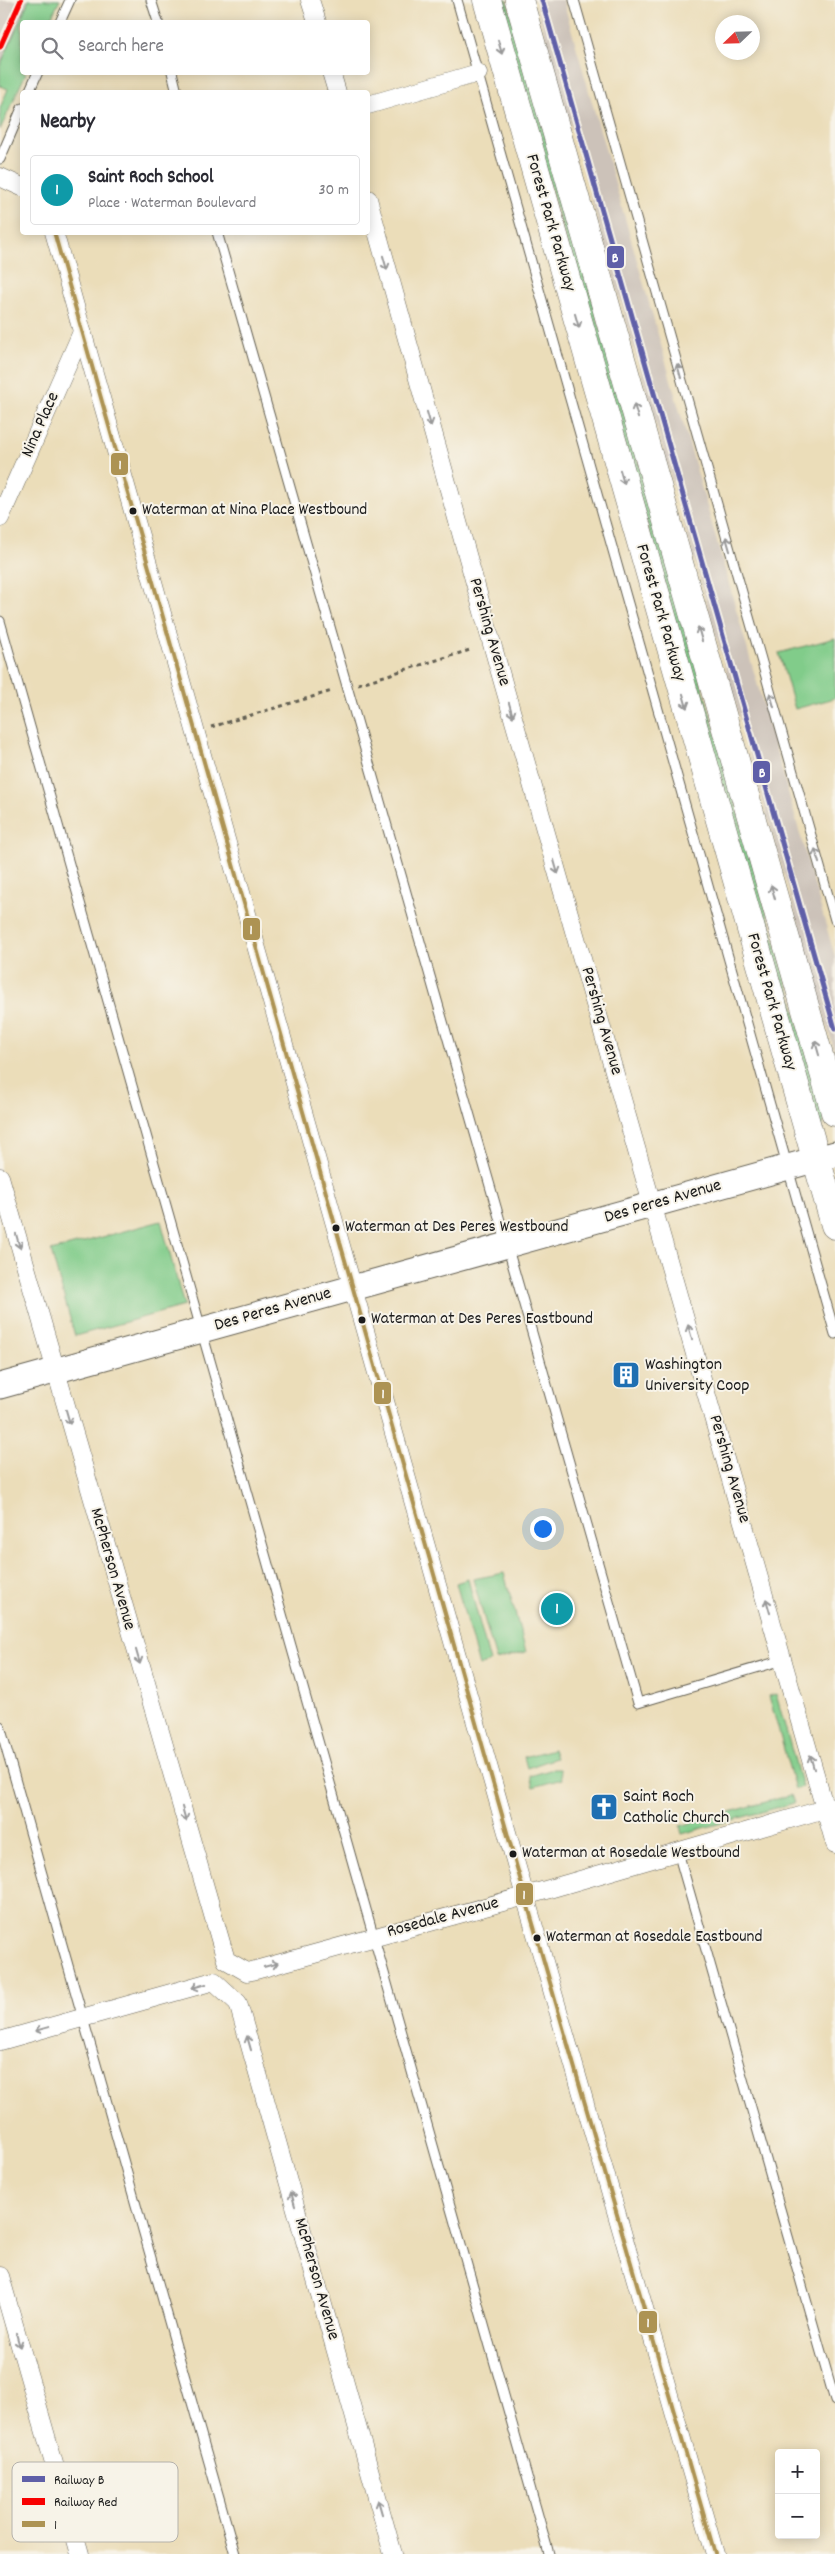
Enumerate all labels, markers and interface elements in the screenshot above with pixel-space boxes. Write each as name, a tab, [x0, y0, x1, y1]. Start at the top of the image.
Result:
north arrow	[715, 15, 760, 60]
search box	[20, 20, 370, 75]
icon: search	[38, 34, 66, 62]
text: Search here	[78, 34, 164, 61]
one-way arrow	[496, 38, 505, 54]
text: Nearby	[40, 108, 95, 138]
street label: Forest Park Parkway	[518, 151, 582, 295]
text: Saint Roch School	[88, 165, 213, 192]
text: 1	[55, 179, 59, 202]
text: 30 m	[319, 179, 349, 202]
text: Place · Waterman Boulevard	[88, 192, 256, 215]
line badge: B	[606, 245, 625, 269]
text: B	[612, 249, 619, 269]
one-way arrow	[381, 254, 391, 270]
one-way arrow	[573, 313, 583, 329]
one-way arrow	[673, 363, 683, 379]
street label: Nina Place	[16, 388, 67, 462]
one-way arrow	[631, 403, 640, 419]
one-way arrow	[425, 411, 434, 427]
line badge: 1	[110, 452, 129, 476]
text: 1	[118, 456, 122, 476]
one-way arrow	[617, 469, 627, 485]
place label: Waterman at Nina Place Westbound	[142, 499, 367, 523]
marker: Waterman at Nina Place Westbound	[128, 506, 138, 516]
one-way arrow	[722, 536, 732, 552]
street label: Forest Park Parkway	[628, 541, 692, 685]
street label: Pershing Avenue	[462, 575, 516, 689]
one-way arrow	[694, 627, 704, 643]
one-way arrow	[681, 693, 691, 709]
one-way arrow	[767, 693, 776, 709]
one-way arrow	[506, 702, 516, 718]
line badge: B	[752, 760, 771, 784]
text: B	[759, 764, 766, 784]
one-way arrow	[811, 849, 821, 865]
one-way arrow	[551, 858, 561, 874]
one-way arrow	[767, 884, 777, 900]
line badge: 1	[242, 917, 261, 941]
text: 1	[249, 921, 253, 941]
street label: Forest Park Parkway	[739, 930, 803, 1074]
street label: Pershing Avenue	[574, 964, 628, 1078]
one-way arrow	[812, 1041, 821, 1057]
street label: Des Peres Avenue	[602, 1173, 724, 1231]
place label: Waterman at Des Peres Westbound	[345, 1216, 568, 1240]
marker: Waterman at Des Peres Westbound	[331, 1223, 341, 1233]
one-way arrow	[14, 1232, 23, 1248]
street label: Des Peres Avenue	[212, 1281, 334, 1339]
place label: Waterman at Des Peres Eastbound	[371, 1308, 593, 1332]
marker: Waterman at Des Peres Eastbound	[357, 1315, 367, 1325]
one-way arrow	[684, 1324, 694, 1340]
place label: Washington University Coop	[645, 1353, 750, 1399]
building icon: Washington University Coop	[611, 1360, 641, 1390]
line badge: 1	[373, 1381, 392, 1405]
text: 1	[381, 1385, 385, 1405]
one-way arrow	[64, 1409, 74, 1425]
street label: Pershing Avenue	[702, 1412, 756, 1526]
street label: McPherson Avenue	[83, 1505, 141, 1633]
your location	[530, 1516, 556, 1542]
pin: 1	[541, 1590, 573, 1628]
one-way arrow	[762, 1598, 772, 1614]
one-way arrow	[134, 1649, 144, 1665]
one-way arrow	[807, 1754, 817, 1770]
place label: Saint Roch Catholic Church	[623, 1785, 729, 1831]
church icon: Saint Roch Catholic Church	[589, 1792, 619, 1822]
one-way arrow	[179, 1805, 189, 1821]
place label: Waterman at Rosedale Westbound	[522, 1842, 740, 1866]
marker: Waterman at Rosedale Westbound	[508, 1849, 518, 1859]
line badge: 1	[515, 1882, 534, 1906]
text: 1	[522, 1886, 526, 1906]
street label: Rosedale Avenue	[384, 1891, 502, 1945]
place label: Waterman at Rosedale Eastbound	[546, 1926, 762, 1950]
marker: Waterman at Rosedale Eastbound	[532, 1933, 542, 1943]
one-way arrow	[263, 1960, 279, 1970]
one-way arrow	[191, 1981, 207, 1991]
one-way arrow	[34, 2025, 50, 2034]
one-way arrow	[244, 2035, 254, 2051]
one-way arrow	[288, 2191, 298, 2207]
street label: McPherson Avenue	[287, 2215, 345, 2343]
line badge: 1	[638, 2310, 658, 2334]
text: 1	[646, 2314, 650, 2334]
one-way arrow	[14, 2332, 24, 2348]
map controls	[775, 2449, 820, 2539]
button: +	[775, 2449, 820, 2494]
legend	[12, 2462, 178, 2542]
text: Railway B	[54, 2471, 105, 2491]
text: Railway Red	[54, 2493, 117, 2513]
button: −	[775, 2494, 820, 2539]
one-way arrow	[375, 2499, 384, 2515]
text: 1	[54, 2516, 57, 2536]

